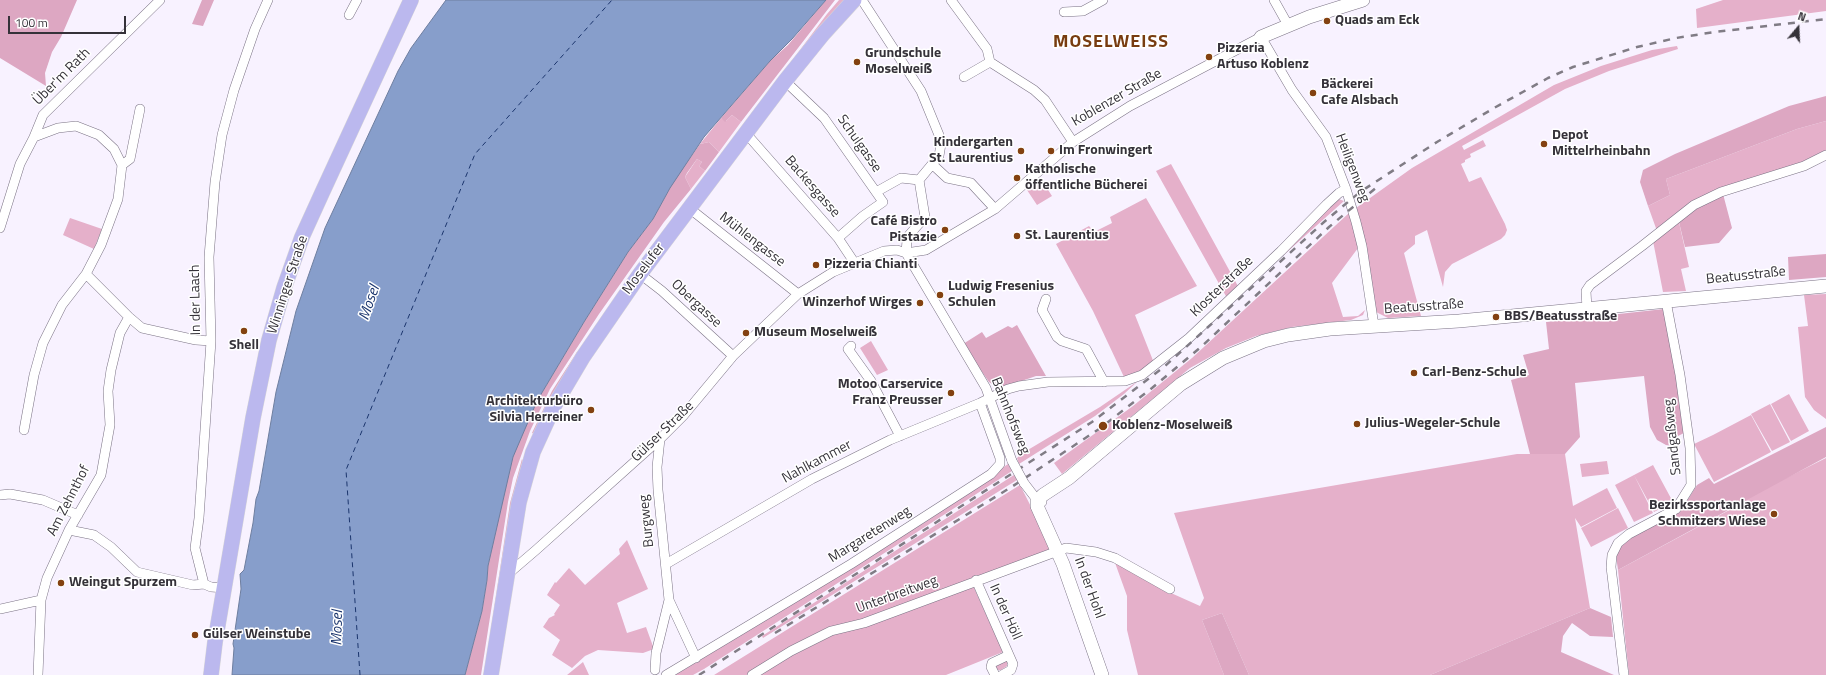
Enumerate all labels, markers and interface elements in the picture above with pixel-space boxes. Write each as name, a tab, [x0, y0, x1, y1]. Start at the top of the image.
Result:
scale bar	[10, 8, 128, 34]
north arrow	[1778, 8, 1818, 48]
text: N	[1796, 8, 1808, 25]
text: 100 m	[15, 13, 48, 32]
place label: Quads am Eck	[1335, 13, 1420, 29]
marker: Quads am Eck	[1322, 16, 1332, 26]
district label: MOSELWEISS	[1053, 32, 1169, 54]
place label: Pizzeria Artuso Koblenz	[1217, 41, 1309, 74]
street label: Über'm Rath	[30, 45, 94, 109]
place label: Grundschule Moselweiß	[865, 46, 941, 78]
marker: Pizzeria Artuso Koblenz	[1204, 52, 1214, 62]
marker: Grundschule Moselweiß	[852, 57, 862, 67]
street label: Koblenzer Straße	[1069, 65, 1165, 131]
place label: Bäckerei Cafe Alsbach	[1321, 77, 1398, 110]
marker: Bäckerei Cafe Alsbach	[1308, 88, 1318, 98]
street label: Schulgasse	[833, 112, 885, 176]
place label: Depot Mittelrheinbahn	[1552, 128, 1650, 160]
street label: Heiligenweg	[1331, 131, 1373, 205]
place label: Kindergarten St. Laurentius	[929, 135, 1013, 168]
marker: Depot Mittelrheinbahn	[1539, 139, 1549, 149]
place label: Im Fronwingert	[1059, 143, 1152, 159]
marker: Kindergarten St. Laurentius	[1016, 146, 1026, 156]
marker: Im Fronwingert	[1046, 146, 1056, 156]
street label: Backesgasse	[781, 153, 843, 221]
place label: Katholische öffentliche Bücherei	[1025, 162, 1147, 194]
marker: Katholische öffentliche Bücherei	[1012, 173, 1022, 183]
street label: Mühlengasse	[716, 209, 788, 271]
place label: Café Bistro Pistazie	[871, 214, 937, 246]
marker: Café Bistro Pistazie	[940, 225, 950, 235]
place label: St. Laurentius	[1025, 228, 1109, 244]
marker: St. Laurentius	[1012, 231, 1022, 241]
street label: Winninger Straße	[264, 234, 312, 336]
street label: Moselufer	[619, 240, 669, 298]
street label: Klosterstraße	[1187, 253, 1257, 321]
place label: Pizzeria Chianti	[824, 257, 917, 273]
marker: Pizzeria Chianti	[811, 260, 821, 270]
street label: Beatusstraße	[1705, 263, 1787, 289]
street label: In der Laach	[187, 264, 205, 336]
street label: Obergasse	[667, 276, 725, 332]
place label: Ludwig Fresenius Schulen	[948, 279, 1054, 312]
water label: Mosel	[356, 283, 384, 323]
marker: Ludwig Fresenius Schulen	[935, 290, 945, 300]
place label: Winzerhof Wirges	[803, 295, 912, 311]
street label: Beatusstraße	[1384, 296, 1464, 318]
marker: Winzerhof Wirges	[915, 298, 925, 308]
place label: BBS/Beatusstraße	[1504, 309, 1617, 325]
marker: BBS/Beatusstraße	[1491, 312, 1501, 322]
place label: Museum Moselweiß	[754, 325, 877, 341]
marker: Shell	[239, 326, 249, 336]
marker: Museum Moselweiß	[741, 328, 751, 338]
place label: Shell	[229, 338, 259, 354]
place label: Carl-Benz-Schule	[1422, 365, 1527, 381]
marker: Carl-Benz-Schule	[1409, 368, 1419, 378]
street label: Bahnhofsweg	[987, 375, 1033, 457]
place label: Motoo Carservice Franz Preusser	[838, 377, 943, 410]
marker: Motoo Carservice Franz Preusser	[946, 388, 956, 398]
place label: Architekturbüro Silvia Herreiner	[486, 394, 583, 426]
street label: Gülser Straße	[628, 398, 698, 466]
street label: Sandgaßweg	[1661, 398, 1685, 476]
marker: Architekturbüro Silvia Herreiner	[586, 405, 596, 415]
place label: Julius-Wegeler-Schule	[1365, 416, 1500, 432]
place label: Koblenz-Moselweiß	[1112, 418, 1233, 434]
marker: Julius-Wegeler-Schule	[1352, 419, 1362, 429]
marker: Koblenz-Moselweiß	[1097, 420, 1109, 432]
street label: Nahlkammer	[779, 437, 855, 487]
street label: Am Zehnthof	[44, 463, 94, 539]
street label: Burgweg	[636, 494, 658, 548]
place label: Bezirkssportanlage Schmitzers Wiese	[1649, 498, 1766, 530]
street label: Margaretenweg	[826, 503, 914, 567]
marker: Bezirkssportanlage Schmitzers Wiese	[1769, 509, 1779, 519]
street label: In der Hohl	[1070, 555, 1108, 621]
street label: Unterbreitweg	[854, 573, 940, 617]
place label: Weingut Spurzem	[69, 575, 177, 591]
marker: Weingut Spurzem	[56, 578, 66, 588]
street label: In der Höll	[985, 581, 1025, 643]
water label: Mosel	[329, 610, 347, 646]
place label: Gülser Weinstube	[203, 627, 311, 643]
marker: Gülser Weinstube	[190, 630, 200, 640]

